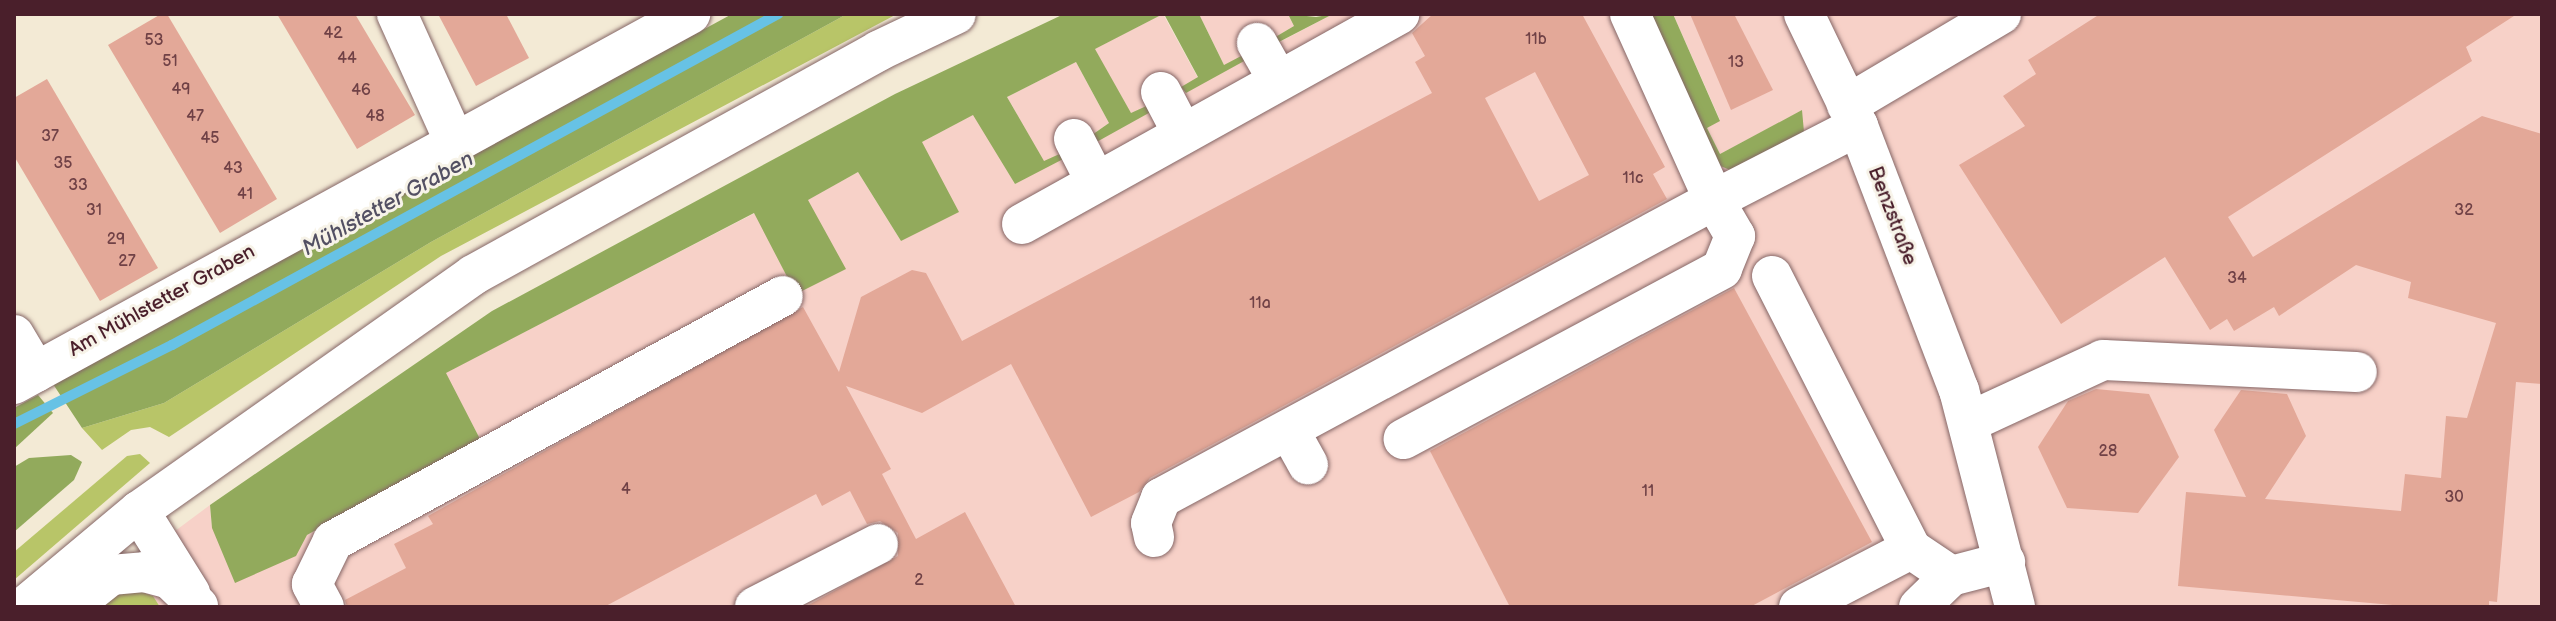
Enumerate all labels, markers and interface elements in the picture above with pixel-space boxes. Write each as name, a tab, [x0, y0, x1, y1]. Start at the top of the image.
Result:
house number: 42	[323, 24, 343, 44]
house number: 11b	[1525, 30, 1547, 50]
house number: 53	[144, 31, 164, 51]
house number: 44	[337, 49, 357, 69]
house number: 51	[162, 52, 178, 72]
house number: 13	[1728, 53, 1744, 73]
house number: 49	[171, 80, 191, 100]
house number: 46	[351, 81, 371, 101]
house number: 47	[186, 107, 204, 127]
house number: 48	[365, 107, 385, 127]
house number: 37	[41, 127, 59, 147]
house number: 45	[201, 129, 219, 149]
water label: Mühlstetter Graben	[298, 146, 478, 262]
house number: 35	[53, 154, 73, 174]
house number: 43	[223, 159, 243, 179]
street label: Benzstraße	[1862, 163, 1922, 269]
house number: 11c	[1623, 169, 1643, 189]
house number: 33	[68, 176, 88, 196]
house number: 41	[237, 185, 253, 205]
house number: 31	[86, 201, 102, 221]
house number: 32	[2454, 201, 2474, 221]
house number: 29	[107, 230, 125, 250]
street label: Am Mühlstetter Graben	[65, 240, 259, 362]
house number: 27	[118, 252, 136, 272]
house number: 34	[2227, 269, 2247, 289]
house number: 11a	[1249, 294, 1271, 314]
house number: 28	[2099, 442, 2117, 462]
house number: 4	[621, 480, 631, 500]
house number: 11	[1642, 482, 1654, 502]
house number: 30	[2444, 488, 2464, 508]
house number: 2	[914, 571, 924, 591]

